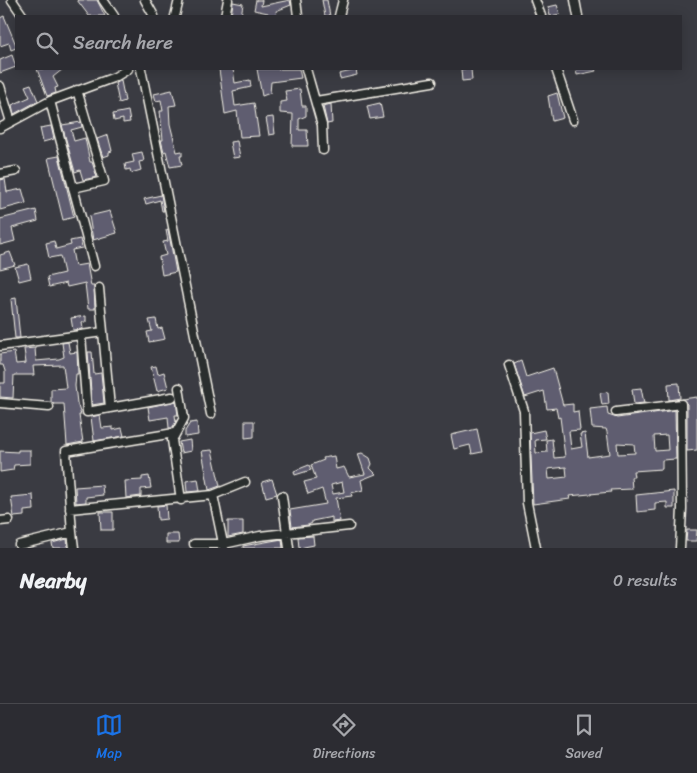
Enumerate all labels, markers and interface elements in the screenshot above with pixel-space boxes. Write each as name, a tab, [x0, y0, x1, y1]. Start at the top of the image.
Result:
search box	[15, 15, 682, 70]
text: Search here	[73, 26, 173, 59]
icon: search	[33, 29, 61, 57]
text: Nearby	[20, 562, 86, 600]
text: 0 results	[613, 566, 677, 595]
tab: Map	[95, 711, 123, 766]
tab: Directions	[313, 711, 375, 766]
tab: Saved	[565, 711, 602, 766]

